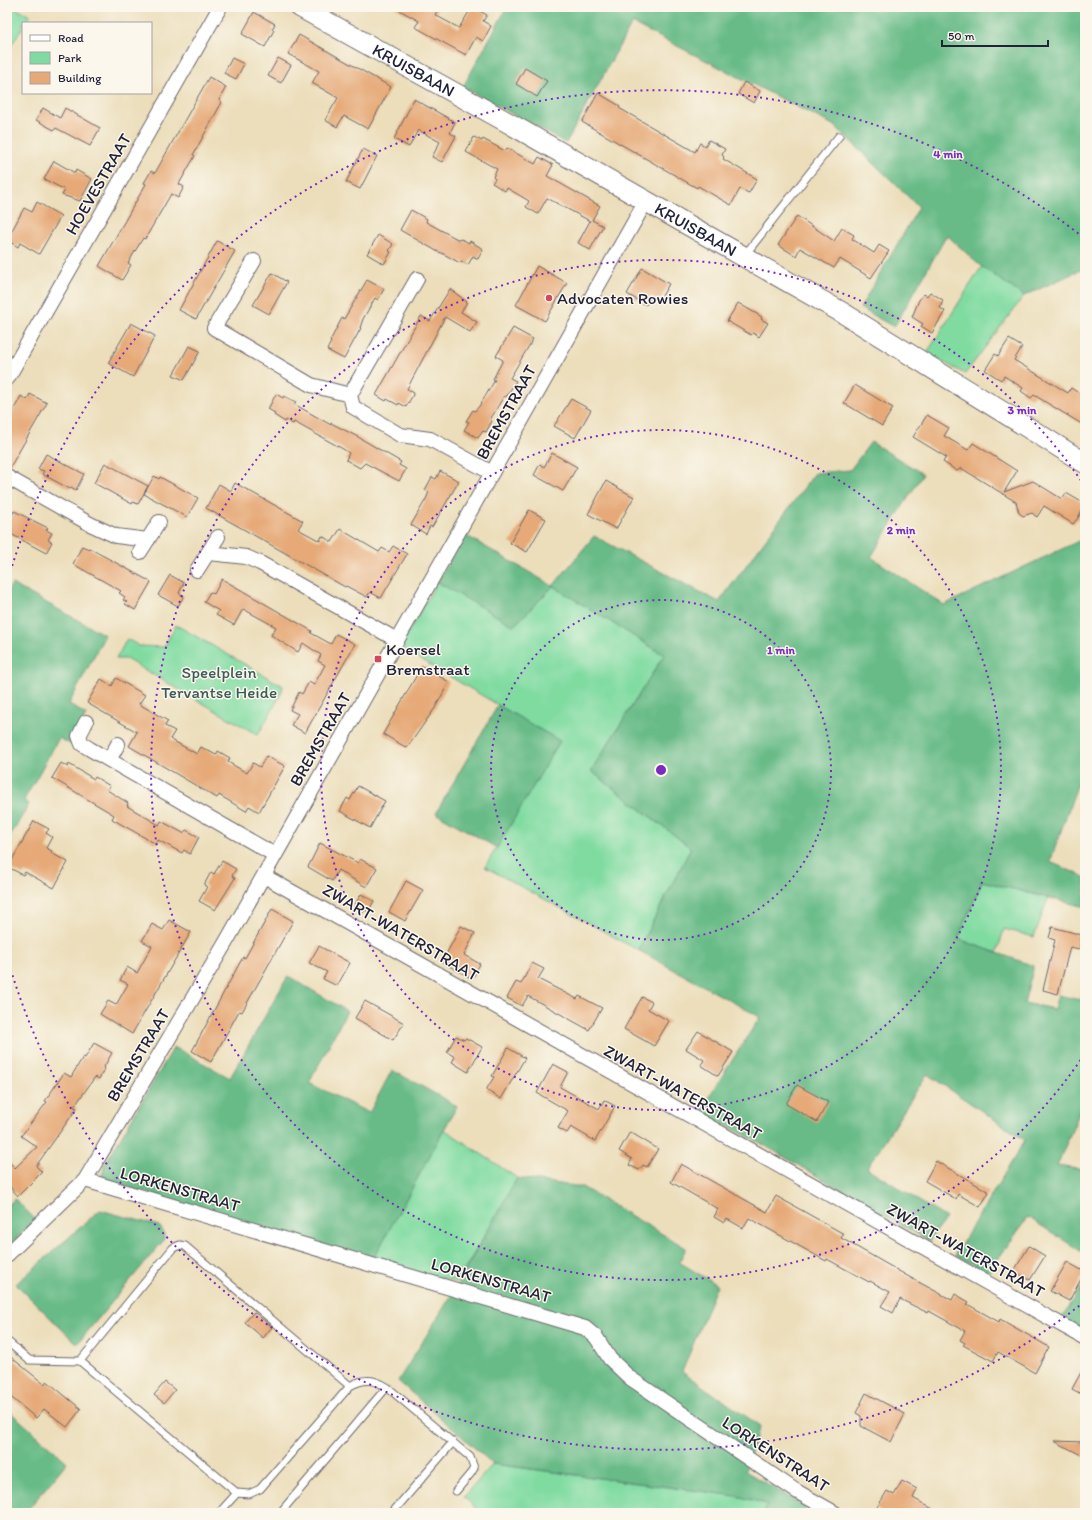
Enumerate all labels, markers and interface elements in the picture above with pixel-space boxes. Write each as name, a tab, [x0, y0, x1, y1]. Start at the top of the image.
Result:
legend	[22, 22, 152, 94]
scale bar	[942, 22, 1048, 48]
text: 50 m	[948, 29, 974, 43]
text: Road	[58, 31, 84, 45]
street label: KRUISBAAN	[369, 39, 458, 101]
text: Park	[58, 51, 82, 65]
text: Building	[58, 71, 102, 85]
street label: HOEVESTRAAT	[61, 129, 135, 238]
text: 4 min	[933, 147, 963, 161]
street label: KRUISBAAN	[651, 198, 740, 261]
place label: Advocaten Rowies	[557, 288, 688, 308]
marker: Advocaten Rowies	[544, 293, 554, 303]
street label: BREMSTRAAT	[472, 361, 540, 463]
text: 3 min	[1008, 403, 1037, 417]
text: 2 min	[887, 523, 916, 537]
place label: Koersel Bremstraat	[386, 639, 470, 679]
text: 1 min	[767, 643, 796, 657]
marker: Koersel Bremstraat	[373, 654, 383, 664]
park label: Speelplein Tervantse Heide	[161, 662, 277, 702]
street label: BREMSTRAAT	[285, 688, 355, 789]
centre of rings	[654, 763, 668, 777]
street label: ZWART-WATERSTRAAT	[319, 879, 483, 985]
street label: BREMSTRAAT	[102, 1004, 174, 1105]
street label: ZWART-WATERSTRAAT	[601, 1040, 766, 1144]
street label: LORKENSTRAAT	[118, 1162, 243, 1216]
street label: ZWART-WATERSTRAAT	[884, 1198, 1049, 1302]
street label: LORKENSTRAAT	[429, 1253, 554, 1307]
street label: LORKENSTRAAT	[719, 1412, 834, 1496]

